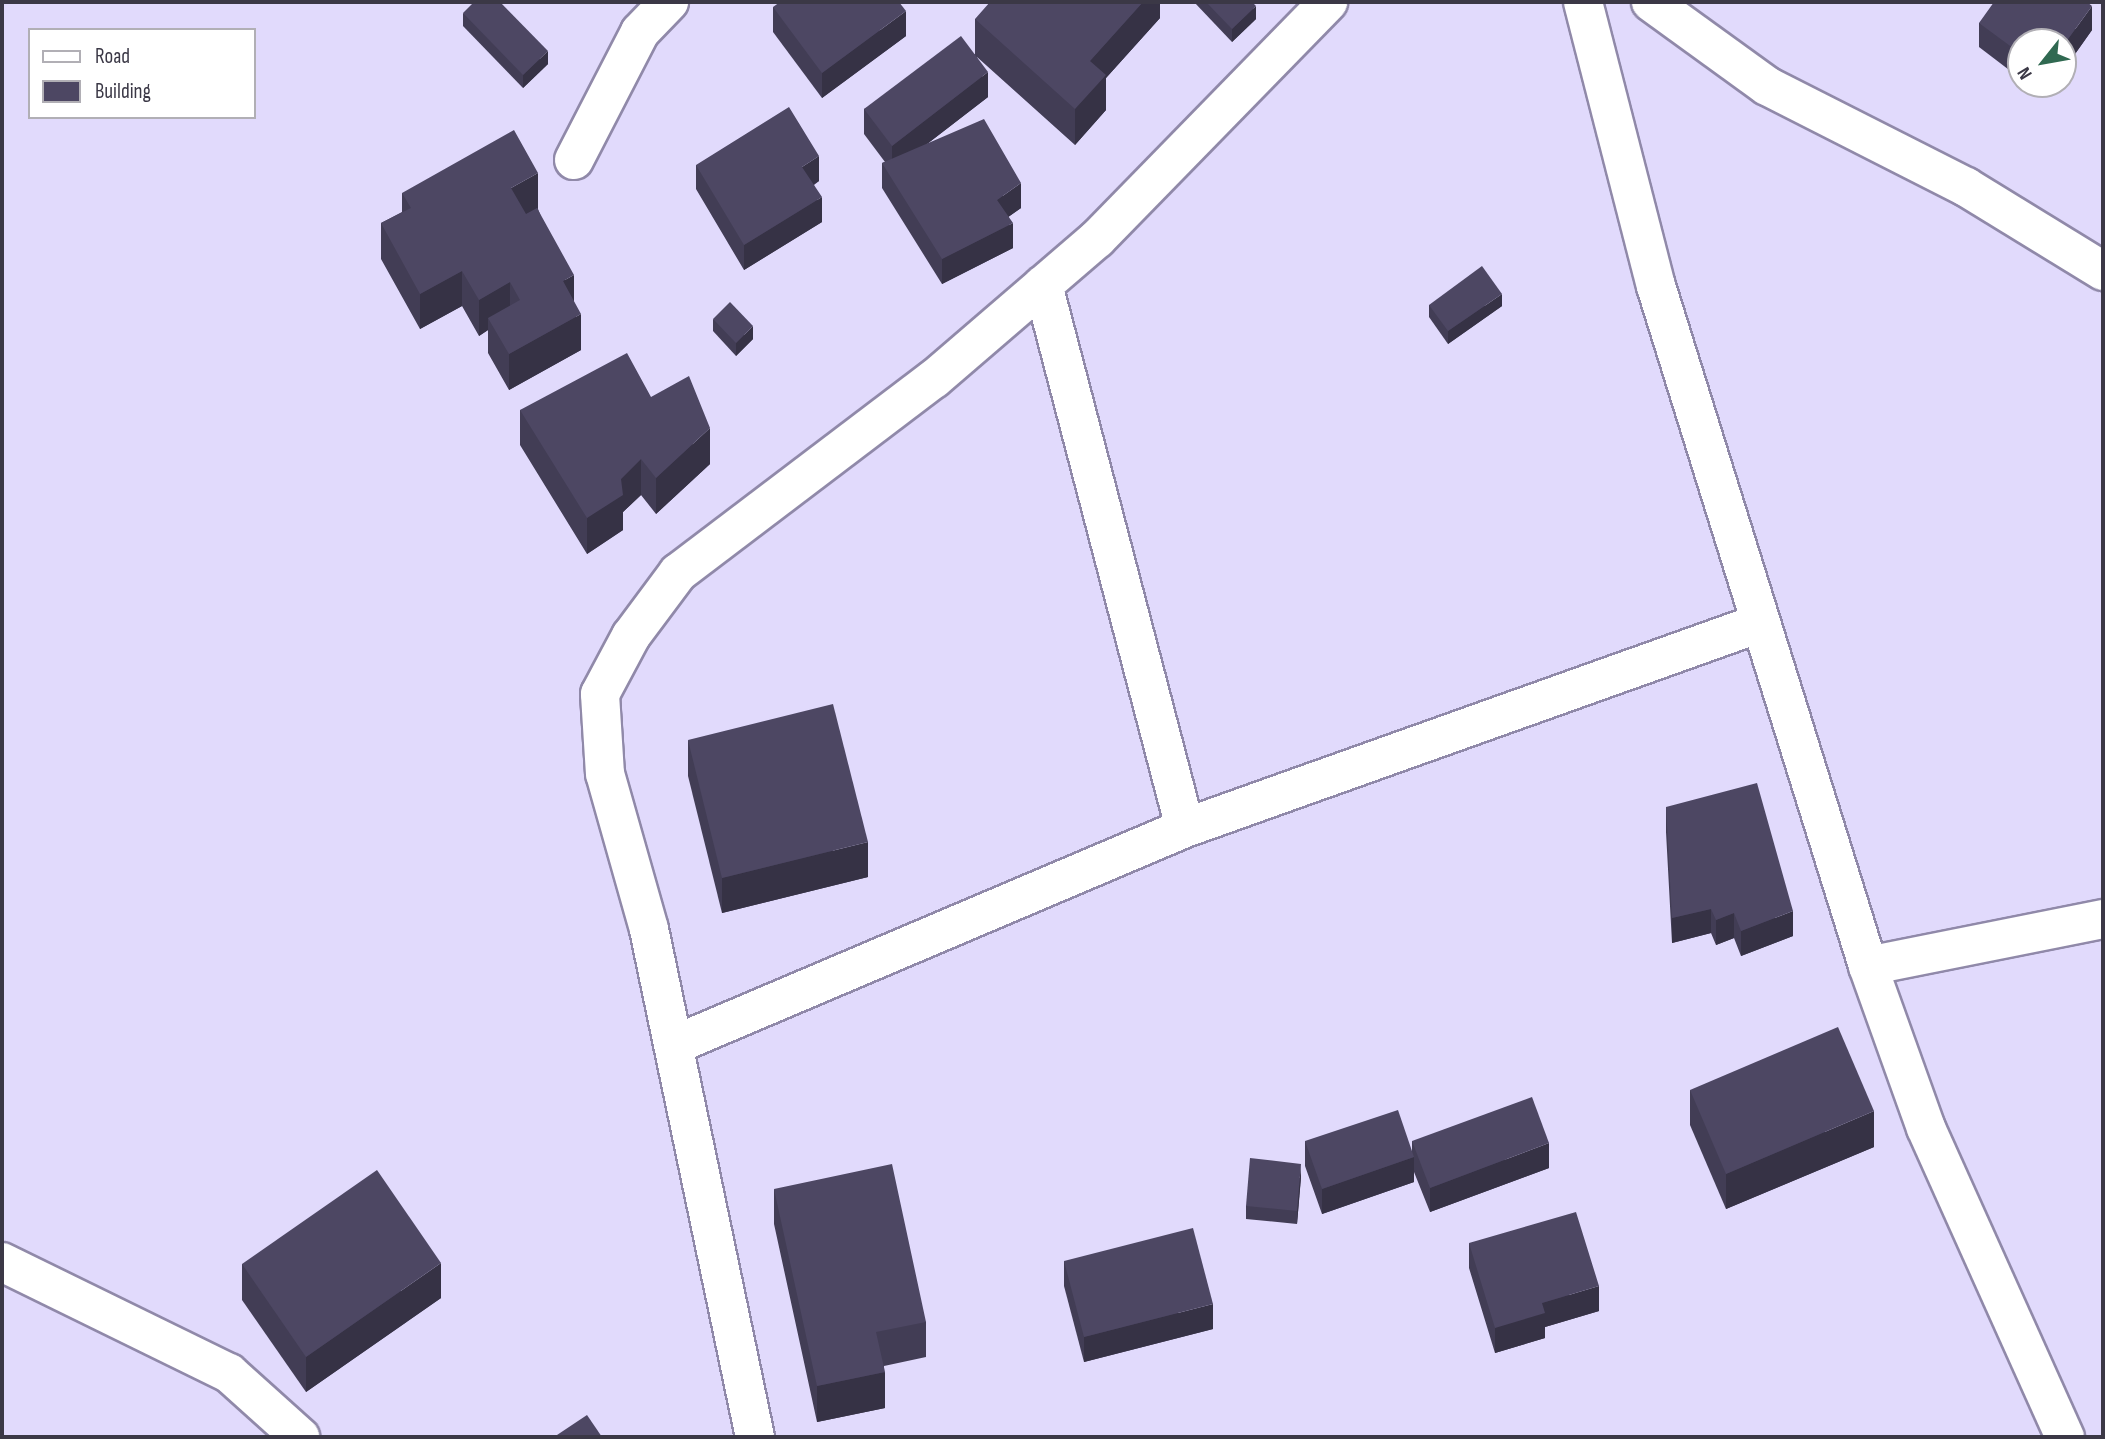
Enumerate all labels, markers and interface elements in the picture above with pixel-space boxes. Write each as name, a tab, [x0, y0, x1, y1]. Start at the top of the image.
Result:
legend	[28, 28, 256, 119]
north arrow	[2007, 28, 2077, 98]
text: Road	[95, 44, 130, 69]
text: N	[2013, 63, 2038, 83]
text: Building	[95, 79, 151, 104]

